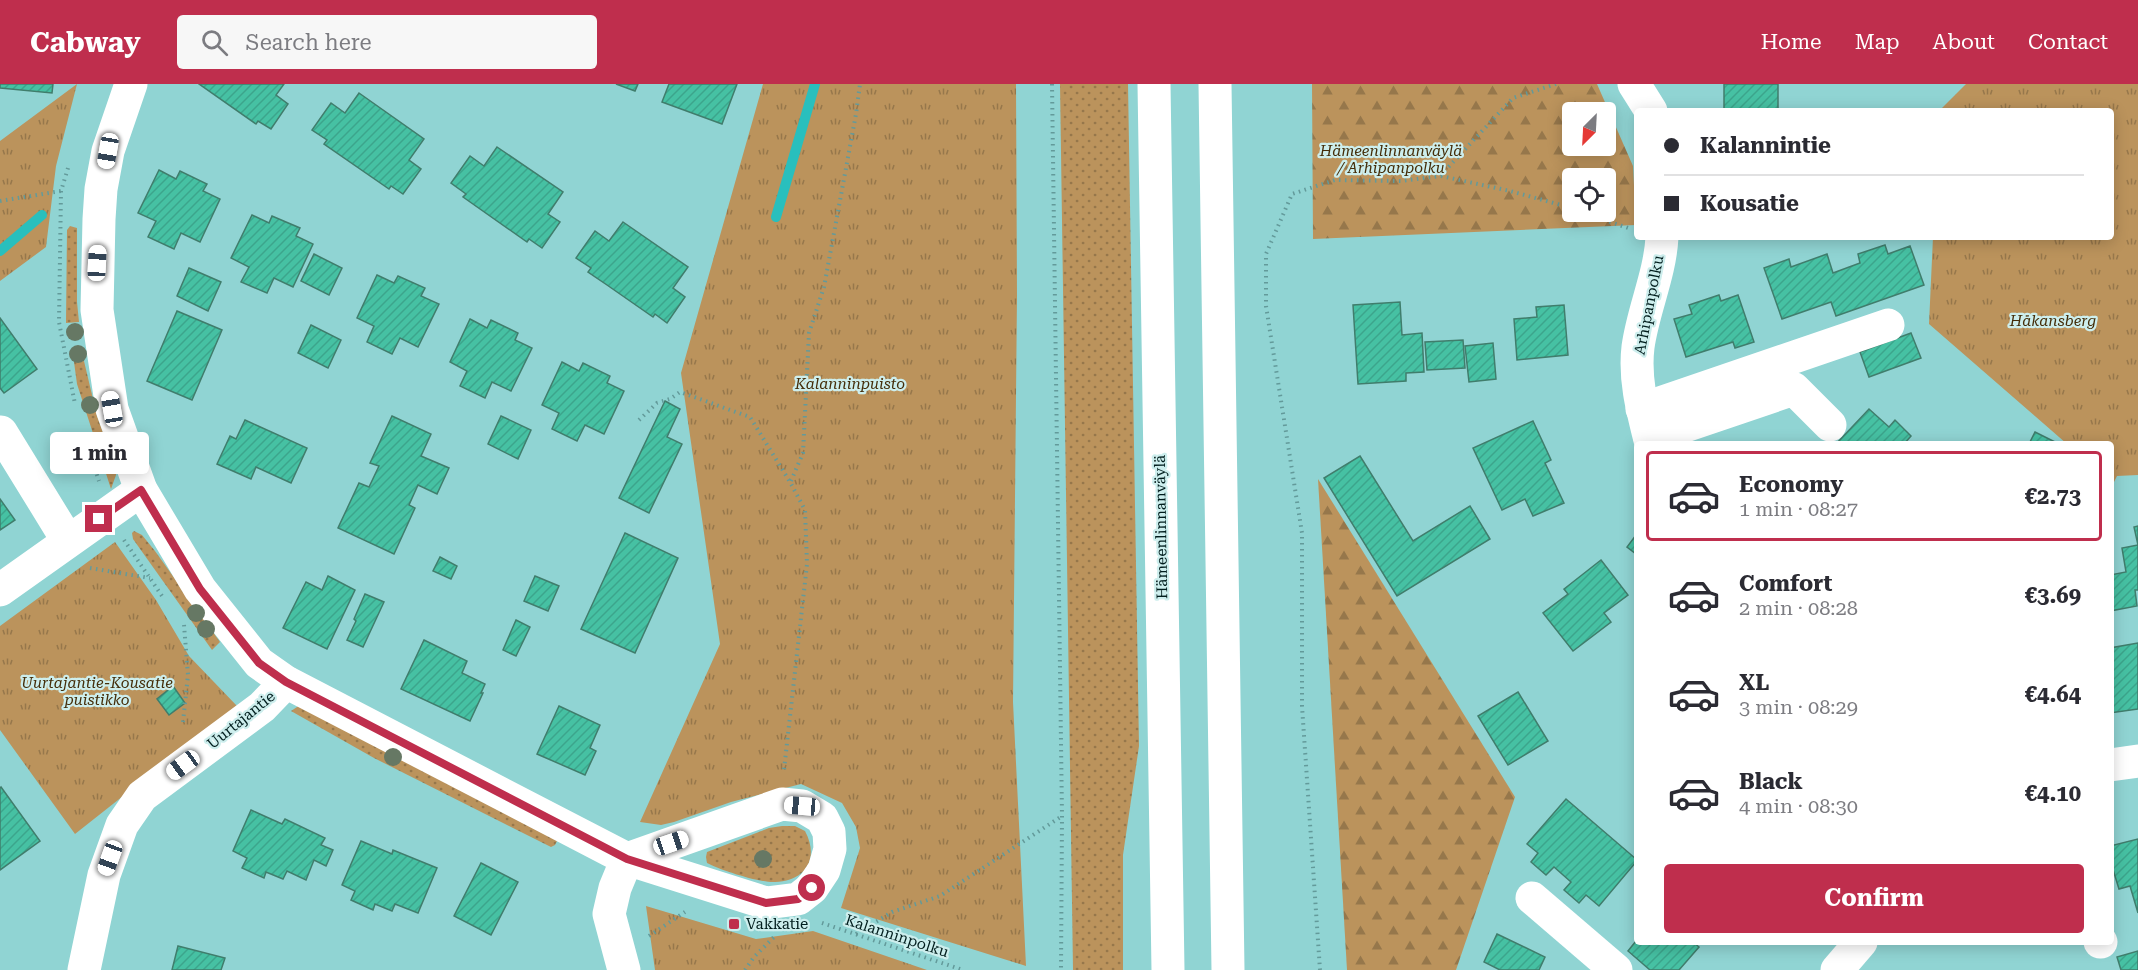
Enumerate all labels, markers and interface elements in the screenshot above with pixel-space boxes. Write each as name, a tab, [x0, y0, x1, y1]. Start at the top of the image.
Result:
search box	[177, 15, 597, 69]
text: Cabway	[30, 26, 141, 59]
icon: search	[198, 26, 231, 59]
text: Search here	[246, 30, 372, 55]
text: Home	[1761, 30, 1822, 54]
text: Map	[1855, 30, 1900, 54]
text: About	[1933, 30, 1995, 54]
text: Contact	[2028, 30, 2108, 54]
north arrow	[1562, 102, 1616, 156]
map controls	[1562, 102, 1616, 222]
car	[96, 132, 120, 170]
text: Kalannintie	[1700, 133, 1831, 158]
park label: Hämeenlinnanväylä / Arhipanpolku	[1319, 142, 1462, 177]
button: locate	[1562, 168, 1616, 222]
text: Kousatie	[1700, 191, 1799, 216]
car	[87, 245, 107, 281]
street label: Arhipanpolku	[1631, 253, 1668, 356]
park label: Håkansberg	[2009, 312, 2096, 330]
park label: Kalanninpuisto	[794, 375, 905, 393]
car	[100, 390, 124, 428]
callout: 1 min	[50, 432, 148, 474]
text: 1 min	[72, 441, 127, 465]
street label: Hämeenlinnanväylä	[1151, 455, 1171, 599]
icon: car	[1667, 469, 1721, 523]
text: Economy	[1739, 472, 1843, 497]
text: €2.73	[2025, 484, 2081, 509]
text: 1 min · 08:27	[1739, 497, 1858, 521]
route end	[85, 505, 112, 532]
icon: car	[1667, 568, 1721, 622]
text: Comfort	[1739, 571, 1832, 596]
text: €3.69	[2025, 583, 2081, 608]
text: 2 min · 08:28	[1739, 596, 1858, 620]
icon: car	[1667, 667, 1721, 721]
text: XL	[1739, 670, 1769, 695]
park label: Uurtajantie-Kousatie puistikko	[21, 674, 173, 709]
text: €4.64	[2025, 682, 2081, 707]
street label: Uurtajantie	[203, 687, 279, 753]
text: 3 min · 08:29	[1739, 695, 1858, 719]
car	[163, 747, 203, 783]
icon: car	[1667, 766, 1721, 820]
text: Black	[1739, 769, 1803, 794]
text: €4.10	[2025, 781, 2081, 806]
text: 4 min · 08:30	[1739, 794, 1858, 818]
car	[783, 795, 821, 817]
car	[651, 829, 691, 857]
car	[95, 838, 125, 878]
button: Confirm	[1664, 864, 2084, 933]
route start	[798, 874, 825, 901]
street label: Kalanninpolku	[843, 911, 952, 961]
place label: Vakkatie	[746, 915, 808, 933]
marker: Vakkatie	[727, 917, 741, 931]

